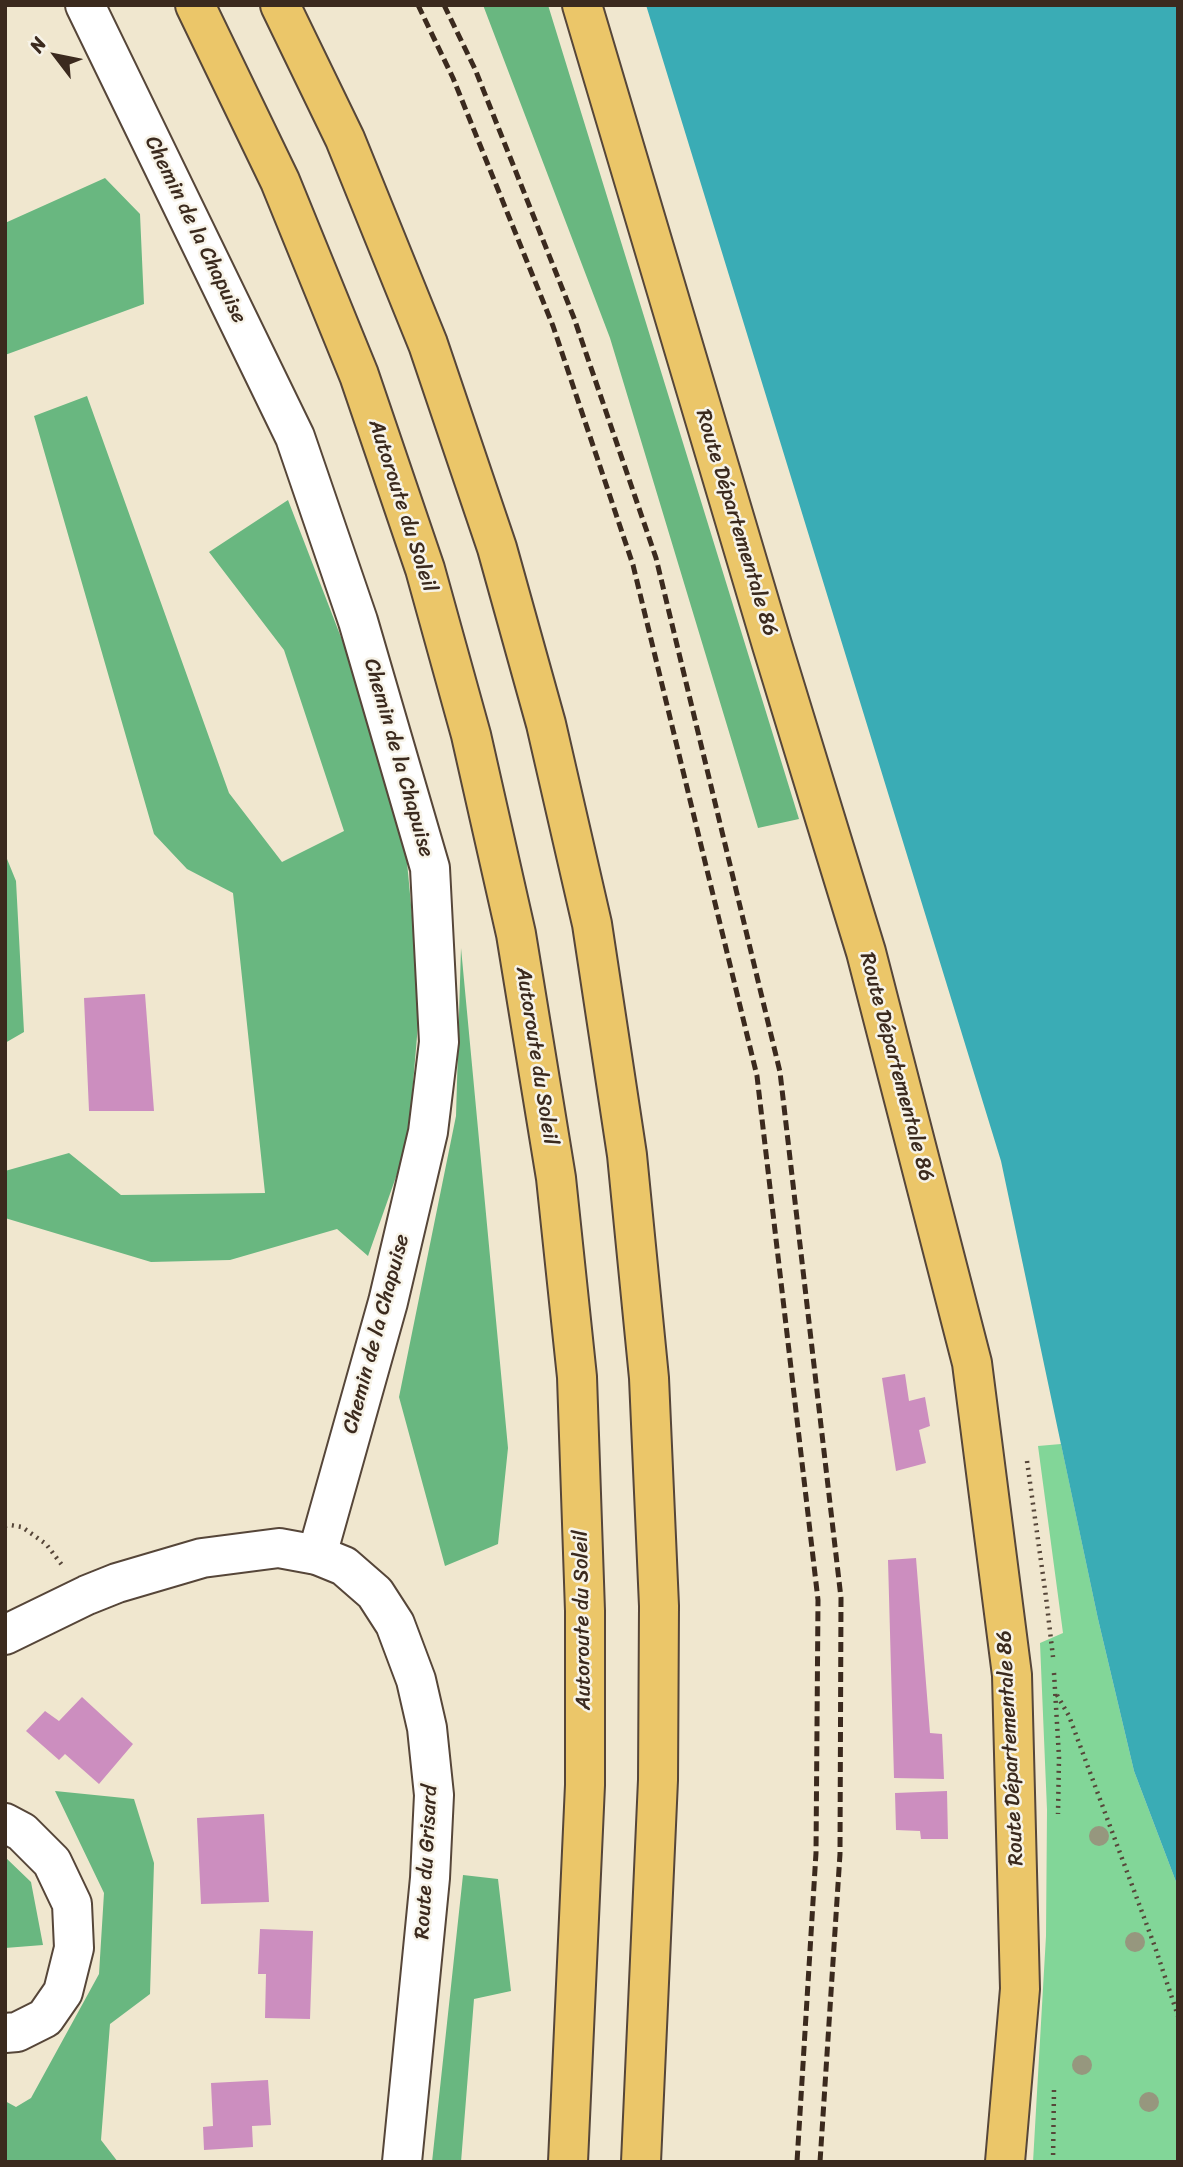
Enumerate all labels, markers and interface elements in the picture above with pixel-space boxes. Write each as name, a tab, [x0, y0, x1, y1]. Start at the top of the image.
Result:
north arrow	[21, 21, 91, 91]
text: N	[20, 30, 55, 59]
street label: Chemin de la Chapuise	[139, 132, 251, 328]
street label: Route Départementale 86	[689, 407, 783, 639]
street label: Autoroute du Soleil	[362, 416, 442, 596]
street label: Chemin de la Chapuise	[358, 656, 438, 860]
street label: Route Départementale 86	[853, 950, 939, 1184]
street label: Autoroute du Soleil	[509, 965, 563, 1147]
street label: Chemin de la Chapuise	[338, 1232, 416, 1436]
street label: Autoroute du Soleil	[569, 1530, 597, 1710]
street label: Route Départementale 86	[992, 1630, 1030, 1866]
street label: Route du Grisard	[410, 1784, 444, 1940]

